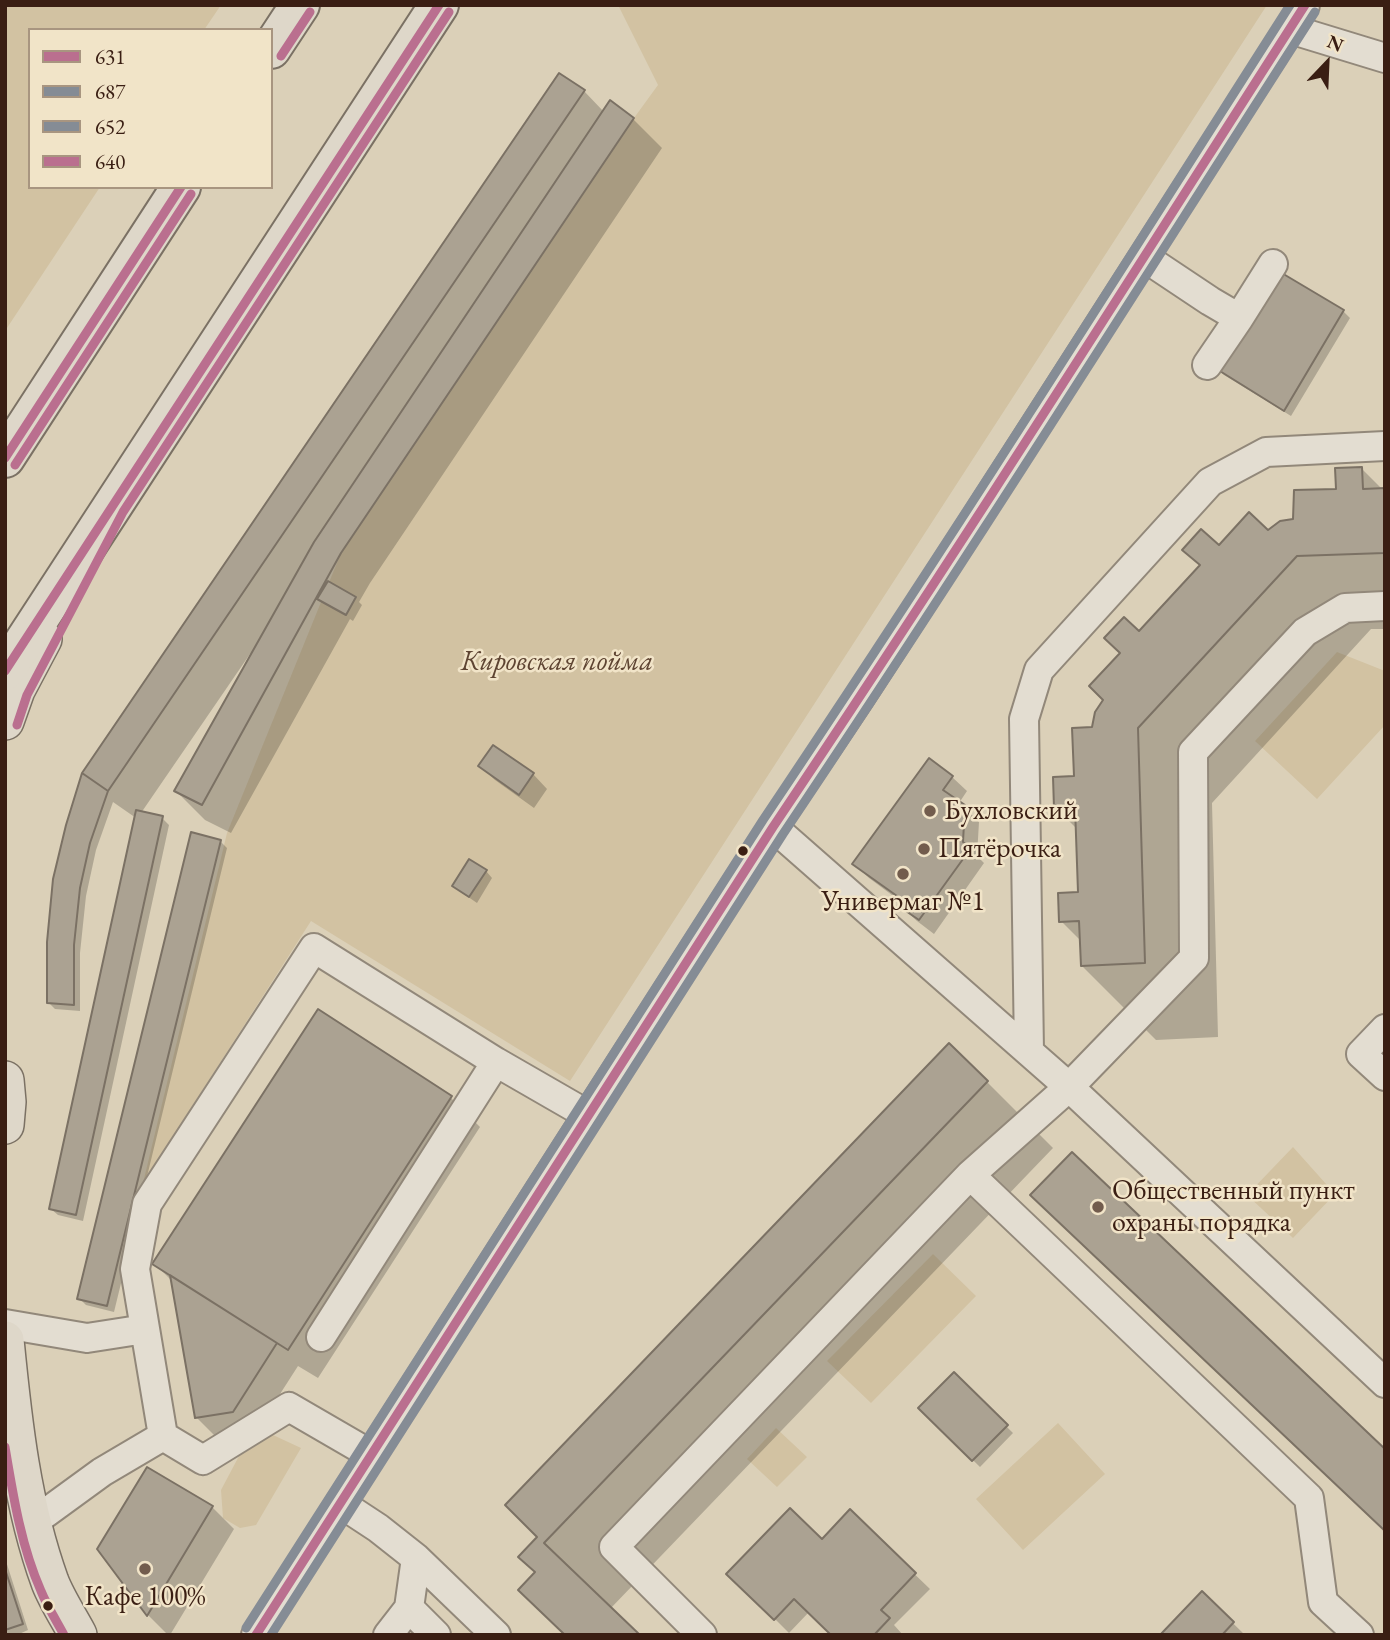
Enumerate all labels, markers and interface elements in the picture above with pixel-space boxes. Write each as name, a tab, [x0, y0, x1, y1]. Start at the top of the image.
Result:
legend	[28, 28, 273, 189]
north arrow	[1292, 28, 1362, 98]
text: N	[1323, 29, 1347, 58]
text: 631	[95, 43, 125, 70]
text: 687	[95, 78, 125, 105]
text: 652	[95, 113, 125, 140]
text: 640	[95, 148, 125, 175]
park label: Кировская пойма	[461, 645, 653, 679]
place label: Бухловский	[944, 794, 1078, 828]
marker: Бухловский	[922, 803, 938, 819]
place label: Пятёрочка	[938, 832, 1061, 866]
marker: Пятёрочка	[916, 841, 932, 857]
unlabelled marker	[736, 844, 750, 858]
marker: Универмаг №1	[895, 866, 911, 882]
place label: Универмаг №1	[821, 885, 985, 919]
place label: Общественный пункт охраны порядка	[1112, 1174, 1355, 1240]
marker: Общественный пункт охраны порядка	[1090, 1199, 1106, 1215]
marker: Кафе 100%	[137, 1561, 153, 1577]
place label: Кафе 100%	[84, 1580, 206, 1614]
unlabelled marker	[41, 1599, 55, 1613]

